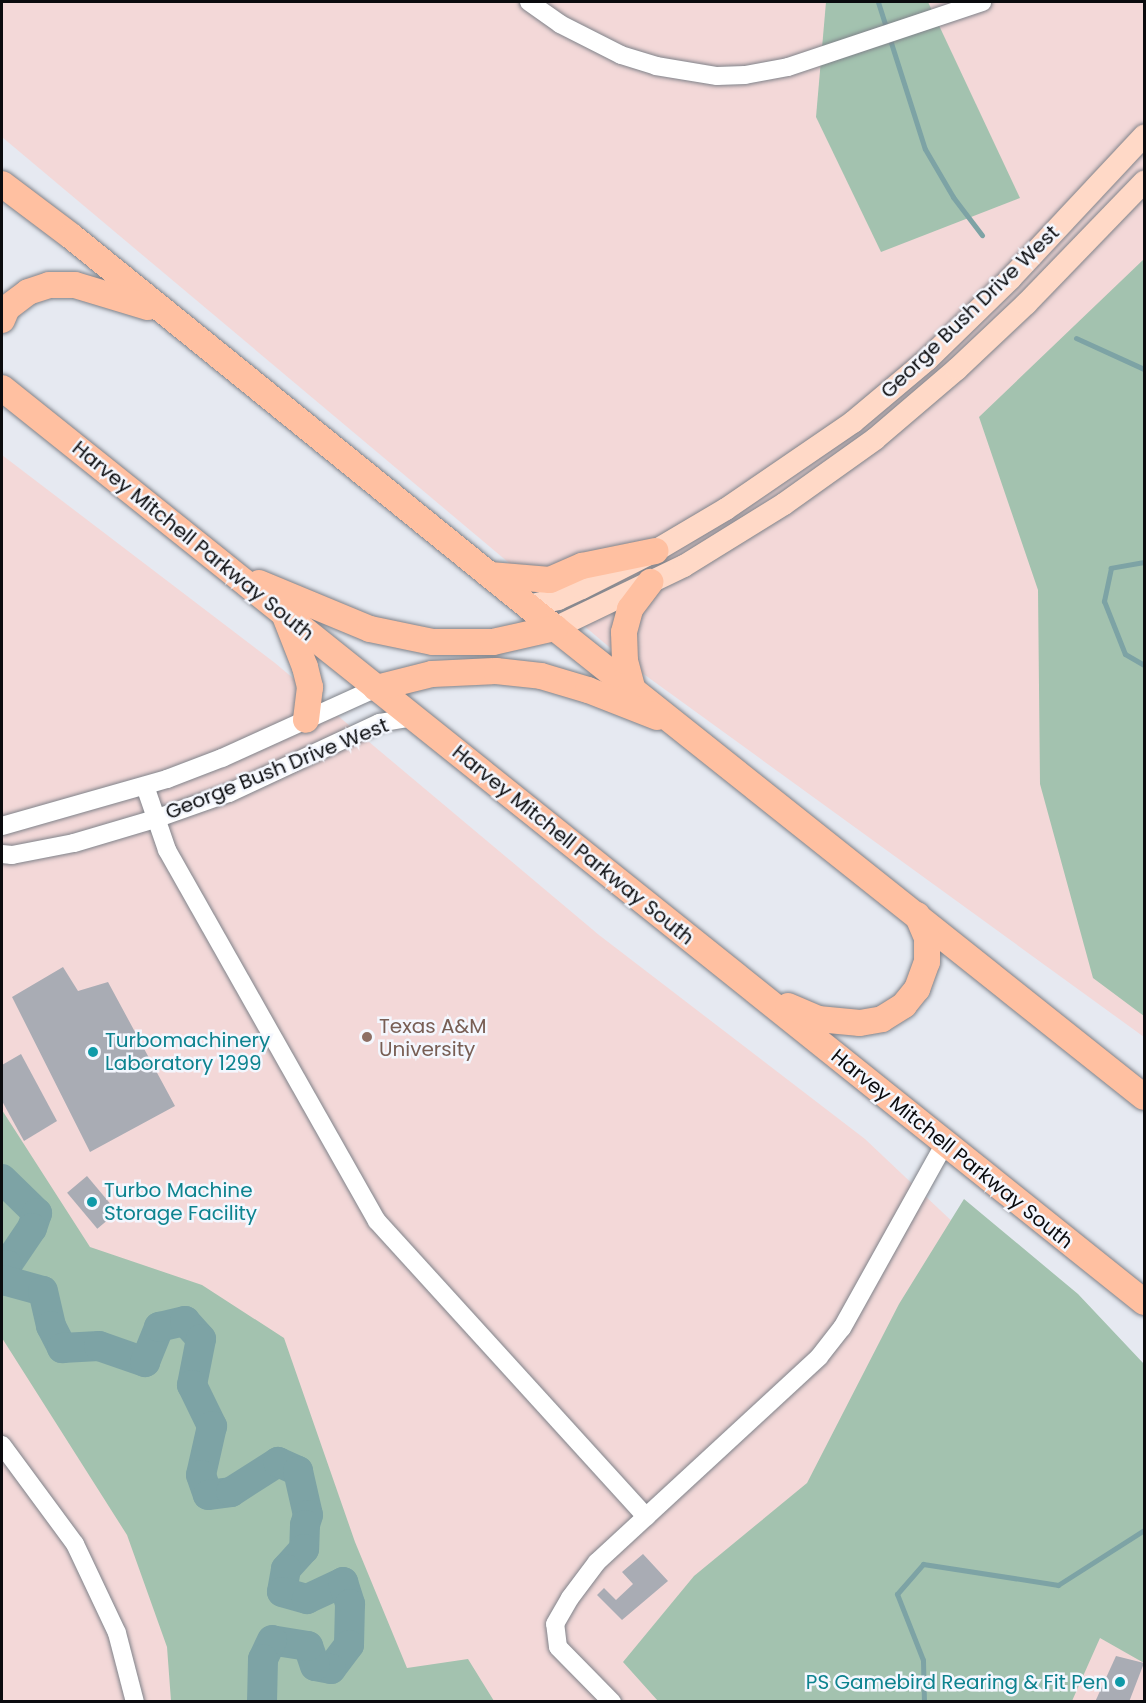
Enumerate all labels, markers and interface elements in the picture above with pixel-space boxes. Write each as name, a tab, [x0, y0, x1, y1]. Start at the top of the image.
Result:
street label: George Bush Drive West	[876, 221, 1064, 403]
street label: Harvey Mitchell Parkway South	[67, 436, 319, 646]
street label: George Bush Drive West	[162, 713, 392, 825]
street label: Harvey Mitchell Parkway South	[447, 740, 699, 950]
place label: Texas A&M University	[379, 1014, 487, 1061]
place label: Turbomachinery Laboratory 1299	[105, 1028, 270, 1075]
marker: Texas A&M University	[360, 1030, 374, 1044]
street label: Harvey Mitchell Parkway South	[826, 1044, 1078, 1254]
marker: Turbomachinery Laboratory 1299	[86, 1045, 100, 1059]
place label: Turbo Machine Storage Facility	[104, 1178, 257, 1225]
marker: Turbo Machine Storage Facility	[85, 1195, 99, 1209]
place label: PS Gamebird Rearing & Fit Pen	[806, 1670, 1108, 1694]
marker: PS Gamebird Rearing & Fit Pen	[1113, 1675, 1127, 1689]

